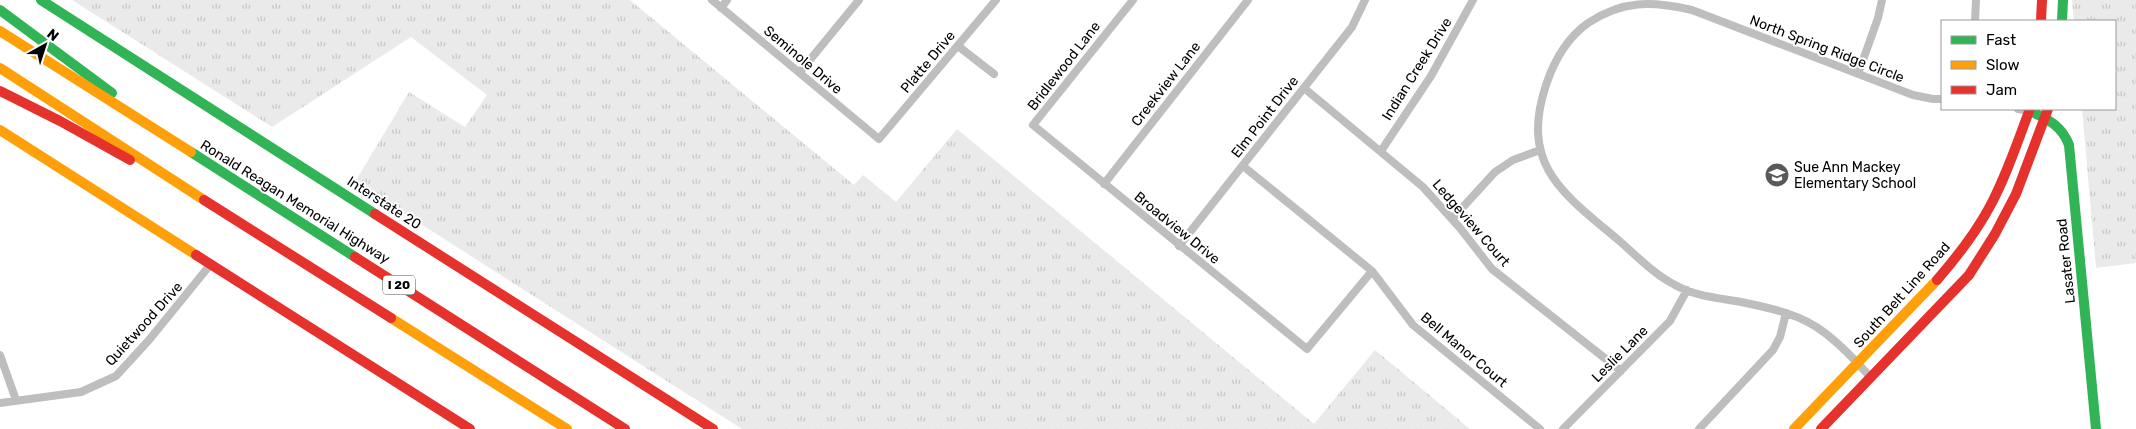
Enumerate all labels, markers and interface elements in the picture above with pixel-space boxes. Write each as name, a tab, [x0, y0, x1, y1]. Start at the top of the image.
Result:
street label: North Spring Ridge Circle	[1747, 12, 1907, 86]
street label: Indian Creek Drive	[1379, 14, 1456, 124]
street label: Bridlewood Lane	[1024, 18, 1104, 114]
north arrow	[20, 20, 70, 70]
legend	[1941, 20, 2116, 110]
street label: Seminole Drive	[760, 22, 846, 98]
text: N	[44, 26, 62, 45]
street label: Platte Drive	[897, 27, 959, 97]
text: Fast	[1986, 31, 2016, 49]
street label: Creekview Lane	[1128, 38, 1204, 130]
text: Slow	[1986, 56, 2019, 74]
street label: Elm Point Drive	[1228, 73, 1302, 161]
text: Jam	[1986, 81, 2017, 99]
street label: Ronald Reagan Memorial Highway	[197, 136, 393, 268]
place label: Sue Ann Mackey Elementary School	[1794, 159, 1916, 192]
school or university icon: Sue Ann Mackey Elementary School	[1764, 162, 1790, 188]
street label: Interstate 20	[344, 173, 424, 233]
street label: Ledgeview Court	[1429, 176, 1514, 270]
street label: Broadview Drive	[1131, 188, 1223, 268]
street label: Lasater Road	[2053, 218, 2079, 304]
street label: South Belt Line Road	[1850, 239, 1954, 351]
road number: I 20	[383, 276, 415, 294]
street label: Quietwood Drive	[102, 278, 186, 369]
street label: Bell Manor Court	[1417, 309, 1511, 391]
street label: Leslie Lane	[1588, 322, 1652, 386]

